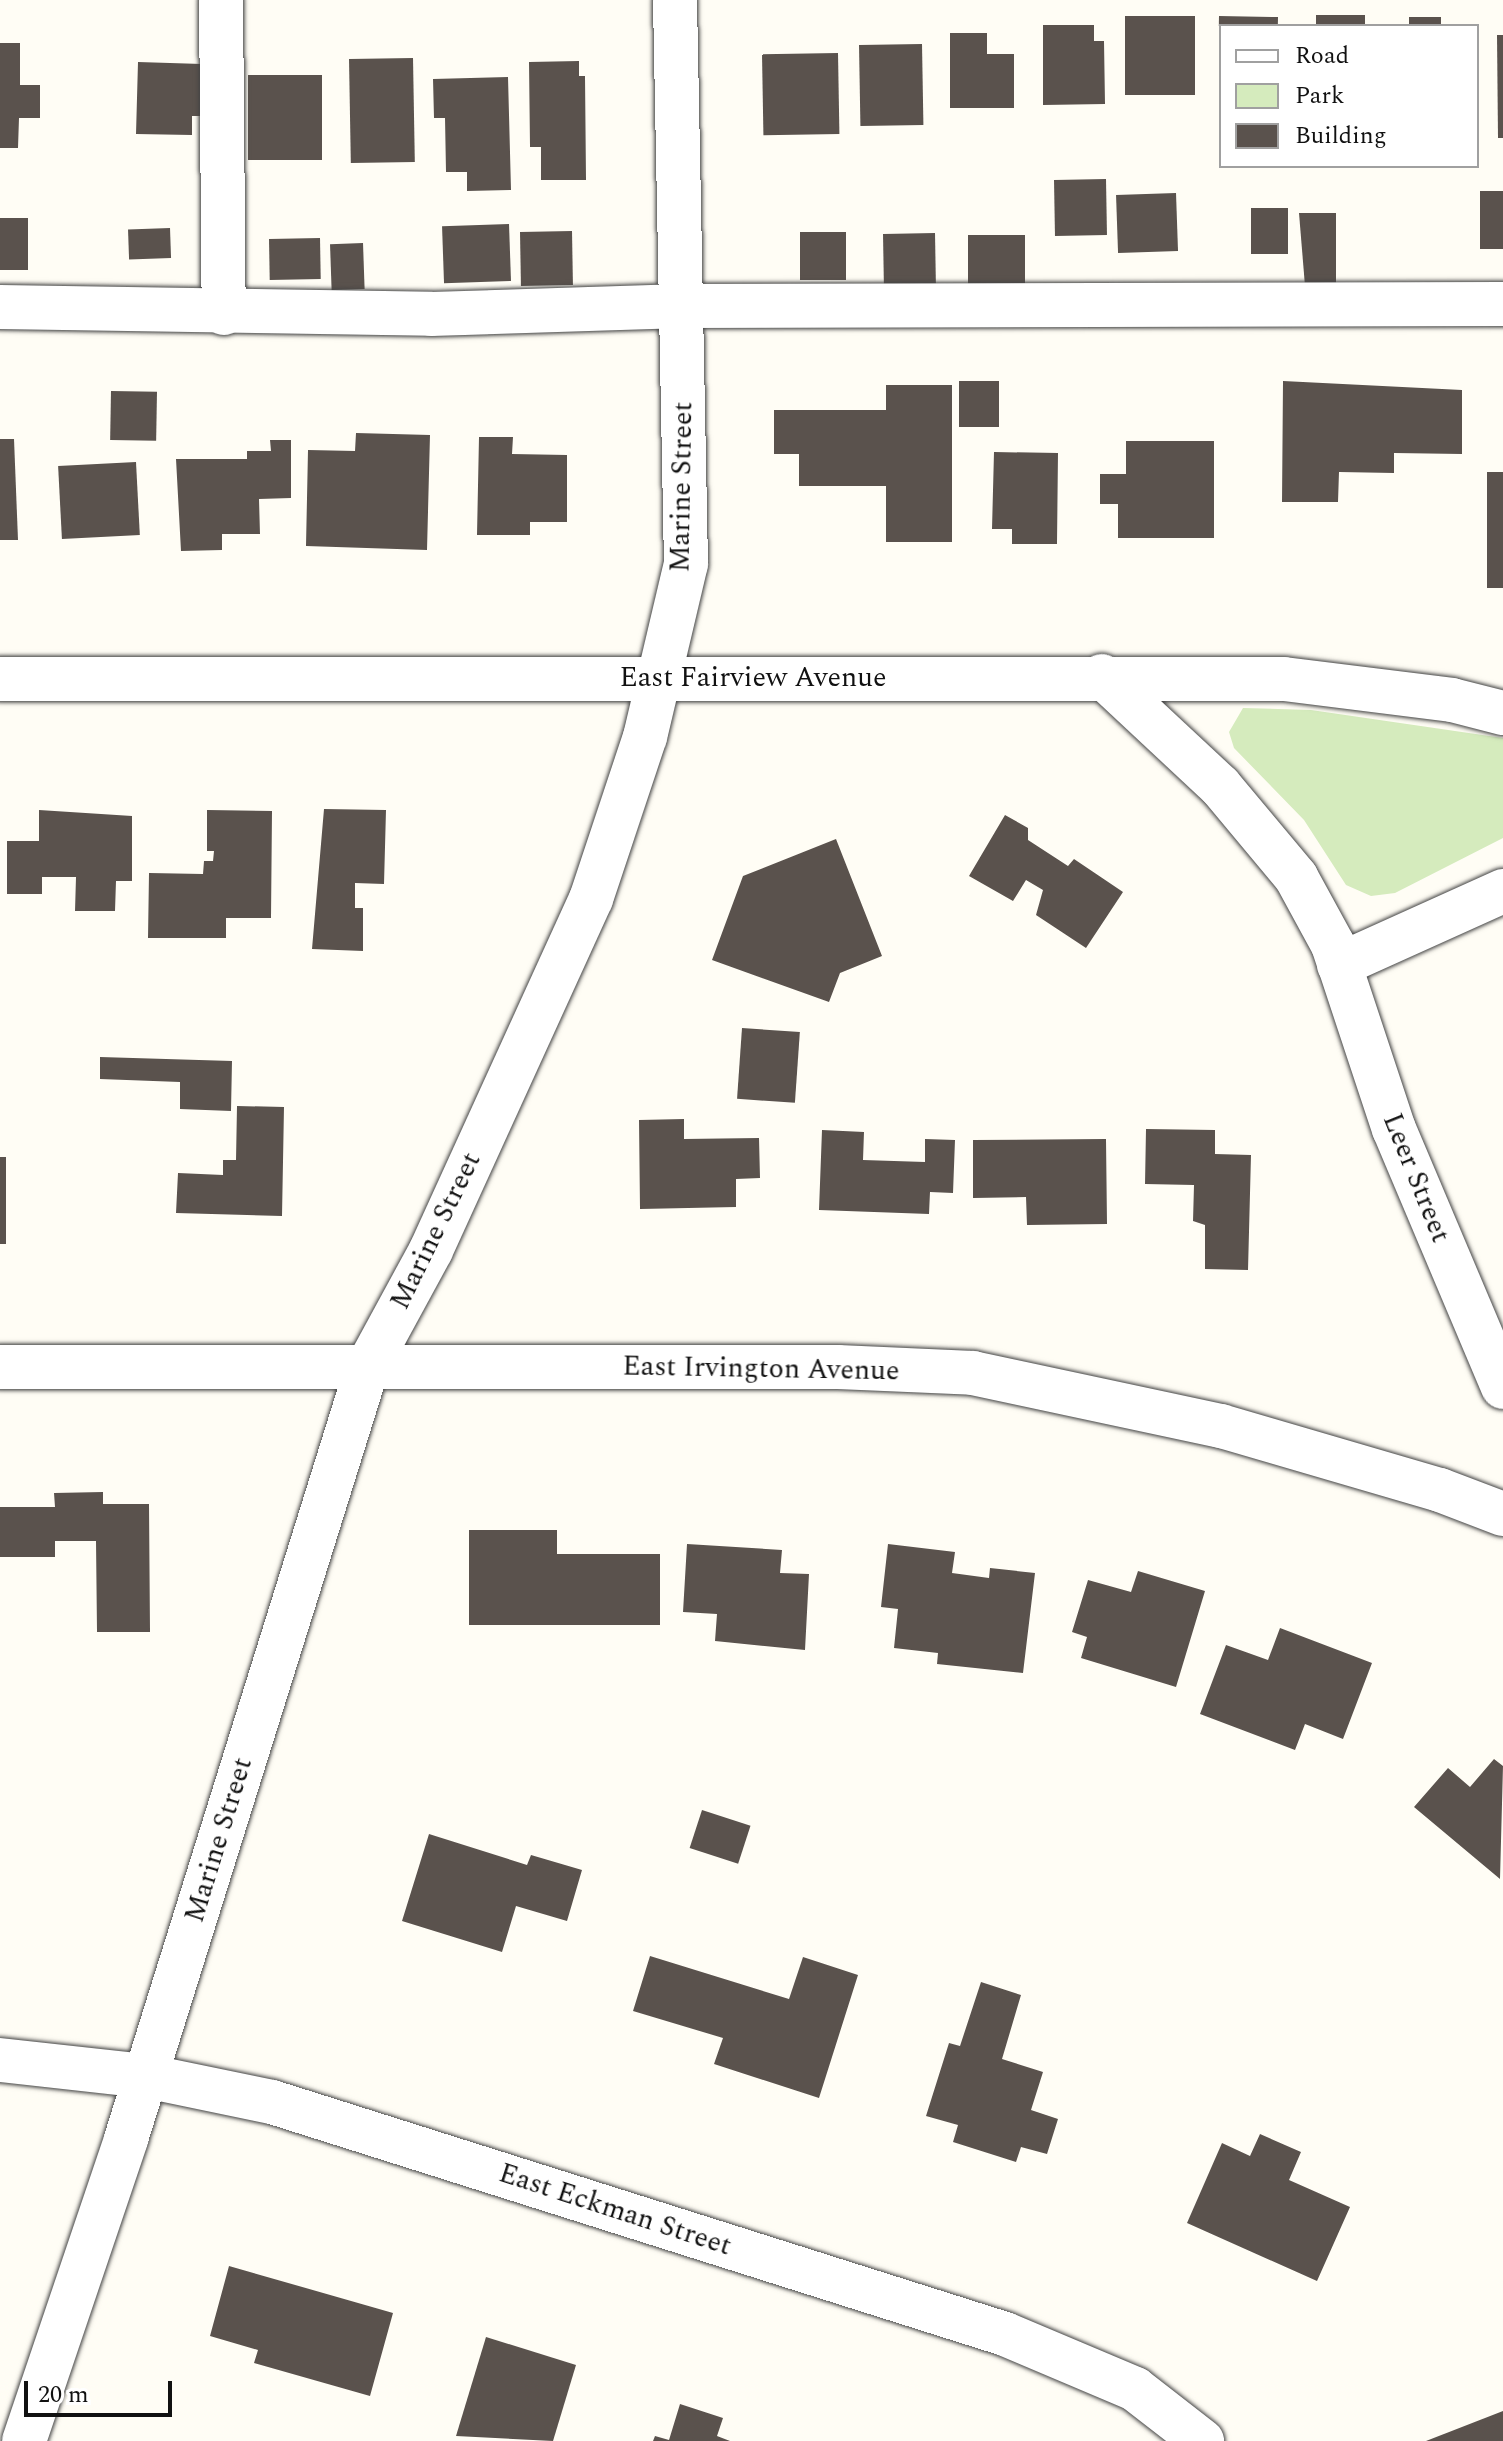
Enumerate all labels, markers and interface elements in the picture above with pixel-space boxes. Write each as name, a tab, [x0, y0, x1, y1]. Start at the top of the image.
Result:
legend	[1219, 24, 1479, 168]
text: Road	[1295, 38, 1349, 74]
text: Park	[1295, 78, 1345, 114]
text: Building	[1295, 118, 1387, 154]
street label: Marine Street	[664, 401, 700, 573]
street label: East Fairview Avenue	[619, 661, 887, 695]
street label: Leer Street	[1375, 1108, 1457, 1248]
street label: Marine Street	[383, 1147, 489, 1315]
street label: East Irvington Avenue	[622, 1350, 900, 1388]
street label: Marine Street	[178, 1753, 260, 1927]
street label: East Eckman Street	[495, 2157, 735, 2263]
scale bar	[28, 2365, 176, 2415]
text: 20 m	[38, 2377, 89, 2413]

